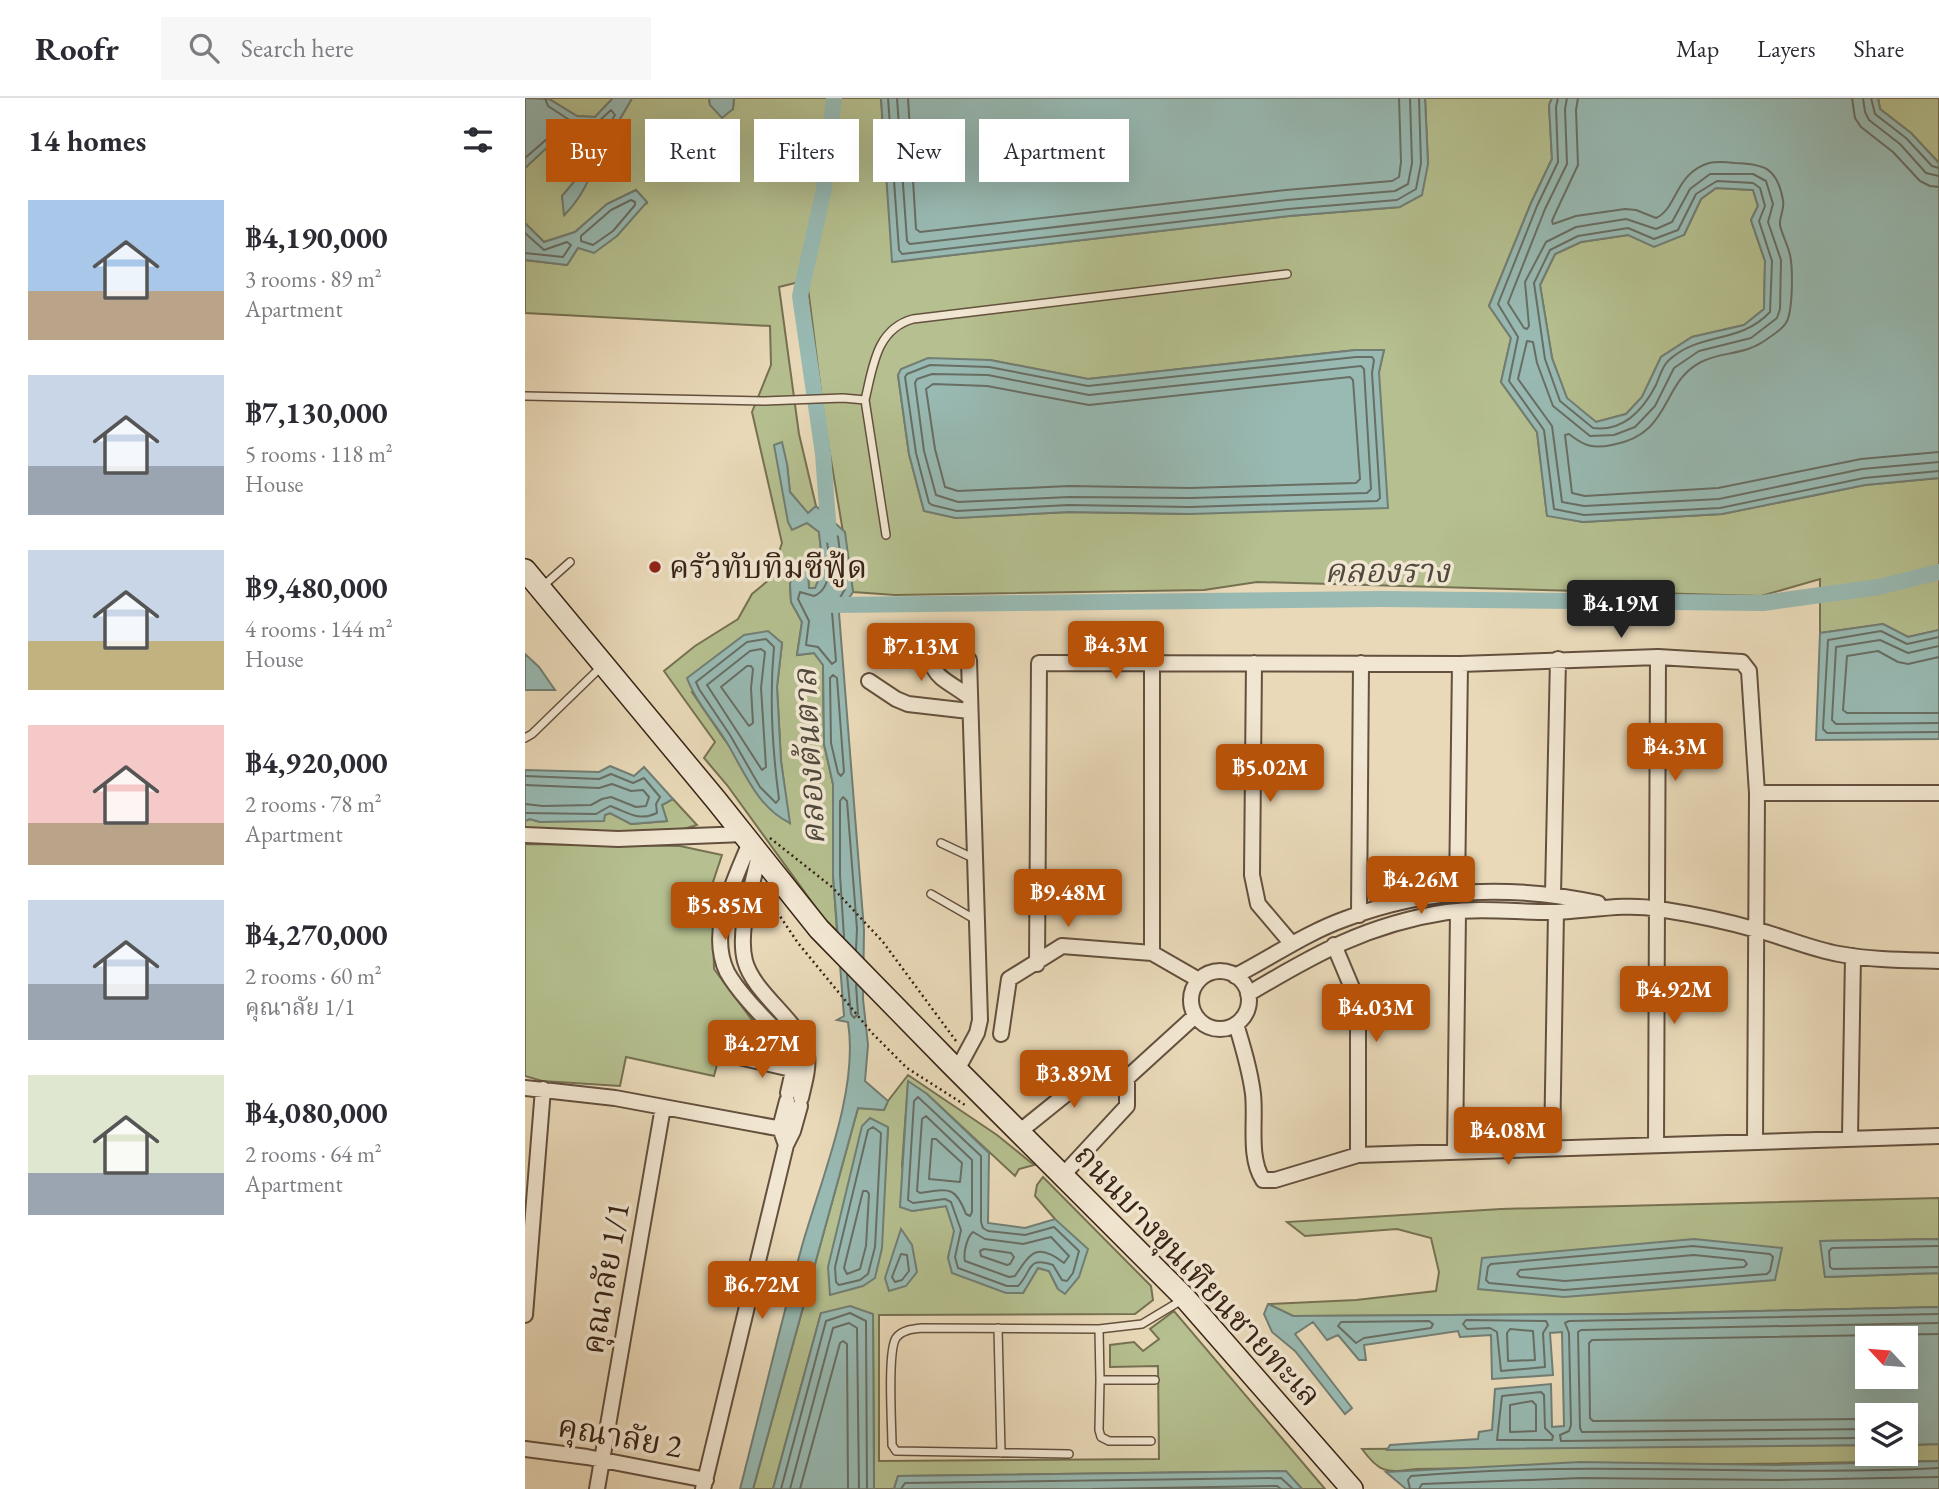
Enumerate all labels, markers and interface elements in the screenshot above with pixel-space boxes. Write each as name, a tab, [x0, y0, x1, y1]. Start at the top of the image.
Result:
search box	[161, 17, 651, 80]
text: Roofr	[35, 27, 119, 70]
icon: search	[185, 29, 223, 67]
text: Search here	[241, 31, 354, 65]
text: Map	[1676, 33, 1719, 64]
text: Layers	[1757, 33, 1816, 64]
text: Share	[1854, 33, 1904, 64]
chip: Buy	[546, 119, 631, 182]
chip: Rent	[645, 119, 740, 182]
chip: Filters	[754, 119, 859, 182]
chip: New	[873, 119, 965, 182]
chip: Apartment	[979, 119, 1129, 182]
text: 14 homes	[28, 121, 146, 160]
icon: filters	[459, 121, 497, 159]
text: ฿4,190,000	[245, 218, 388, 257]
icon: home	[84, 228, 168, 312]
text: 3 rooms · 89 m²	[245, 264, 382, 294]
text: Apartment	[245, 294, 343, 324]
text: ฿7,130,000	[245, 393, 388, 432]
icon: home	[84, 403, 168, 487]
text: 5 rooms · 118 m²	[245, 439, 393, 469]
text: House	[245, 469, 304, 499]
place label: ครัวทับทิมซีฟู้ด	[669, 546, 867, 588]
water label: คลองราง	[1324, 549, 1451, 592]
marker: ครัวทับทิมซีฟู้ด	[647, 559, 663, 575]
text: ฿9,480,000	[245, 568, 388, 607]
icon: home	[84, 578, 168, 662]
pin: ฿4.19M	[1564, 580, 1678, 640]
text: ฿4.19M	[1583, 588, 1659, 618]
text: 4 rooms · 144 m²	[245, 614, 393, 644]
pin: ฿4.3M	[1067, 622, 1165, 681]
pin: ฿7.13M	[864, 624, 978, 683]
text: ฿4.3M	[1084, 629, 1148, 659]
text: ฿7.13M	[883, 631, 959, 661]
text: House	[245, 644, 304, 674]
water label: คลองต้นตาล	[782, 667, 835, 846]
pin: ฿4.3M	[1626, 724, 1724, 783]
text: ฿4.3M	[1643, 731, 1707, 761]
text: ฿4,920,000	[245, 743, 388, 782]
pin: ฿5.02M	[1213, 744, 1327, 804]
text: ฿5.02M	[1232, 752, 1308, 782]
icon: home	[84, 753, 168, 837]
text: 2 rooms · 78 m²	[245, 789, 382, 819]
text: Apartment	[245, 819, 343, 849]
pin: ฿4.26M	[1364, 856, 1478, 916]
text: ฿4.26M	[1383, 864, 1459, 894]
pin: ฿9.48M	[1011, 870, 1125, 929]
text: ฿9.48M	[1030, 877, 1106, 907]
pin: ฿5.85M	[668, 882, 782, 942]
text: ฿5.85M	[687, 890, 763, 920]
text: ฿4,270,000	[245, 915, 388, 954]
icon: home	[84, 928, 168, 1012]
text: 2 rooms · 60 m²	[245, 961, 382, 991]
pin: ฿4.92M	[1617, 967, 1731, 1026]
text: ฿4.92M	[1636, 974, 1712, 1004]
pin: ฿4.03M	[1319, 984, 1433, 1044]
text: คุณาลัย 1/1	[245, 992, 355, 1022]
text: ฿4.03M	[1338, 992, 1414, 1022]
pin: ฿4.27M	[705, 1020, 819, 1080]
text: ฿4.27M	[724, 1028, 800, 1058]
pin: ฿3.89M	[1017, 1051, 1131, 1110]
text: ฿3.89M	[1036, 1058, 1112, 1088]
text: ฿4,080,000	[245, 1093, 388, 1132]
icon: home	[84, 1103, 168, 1187]
pin: ฿4.08M	[1451, 1108, 1565, 1167]
text: ฿4.08M	[1470, 1115, 1546, 1145]
street label: ถนนบางขุนเทียนชายทะเล	[1065, 1135, 1331, 1415]
text: 2 rooms · 64 m²	[245, 1139, 382, 1169]
text: Apartment	[245, 1169, 343, 1199]
street label: คุณาลัย 1/1	[571, 1199, 639, 1357]
pin: ฿6.72M	[705, 1262, 819, 1321]
text: ฿6.72M	[724, 1269, 800, 1299]
north arrow	[1855, 1326, 1918, 1390]
map controls	[1855, 1326, 1918, 1466]
button: layers	[1855, 1403, 1918, 1466]
street label: คุณาลัย 2	[555, 1404, 686, 1468]

